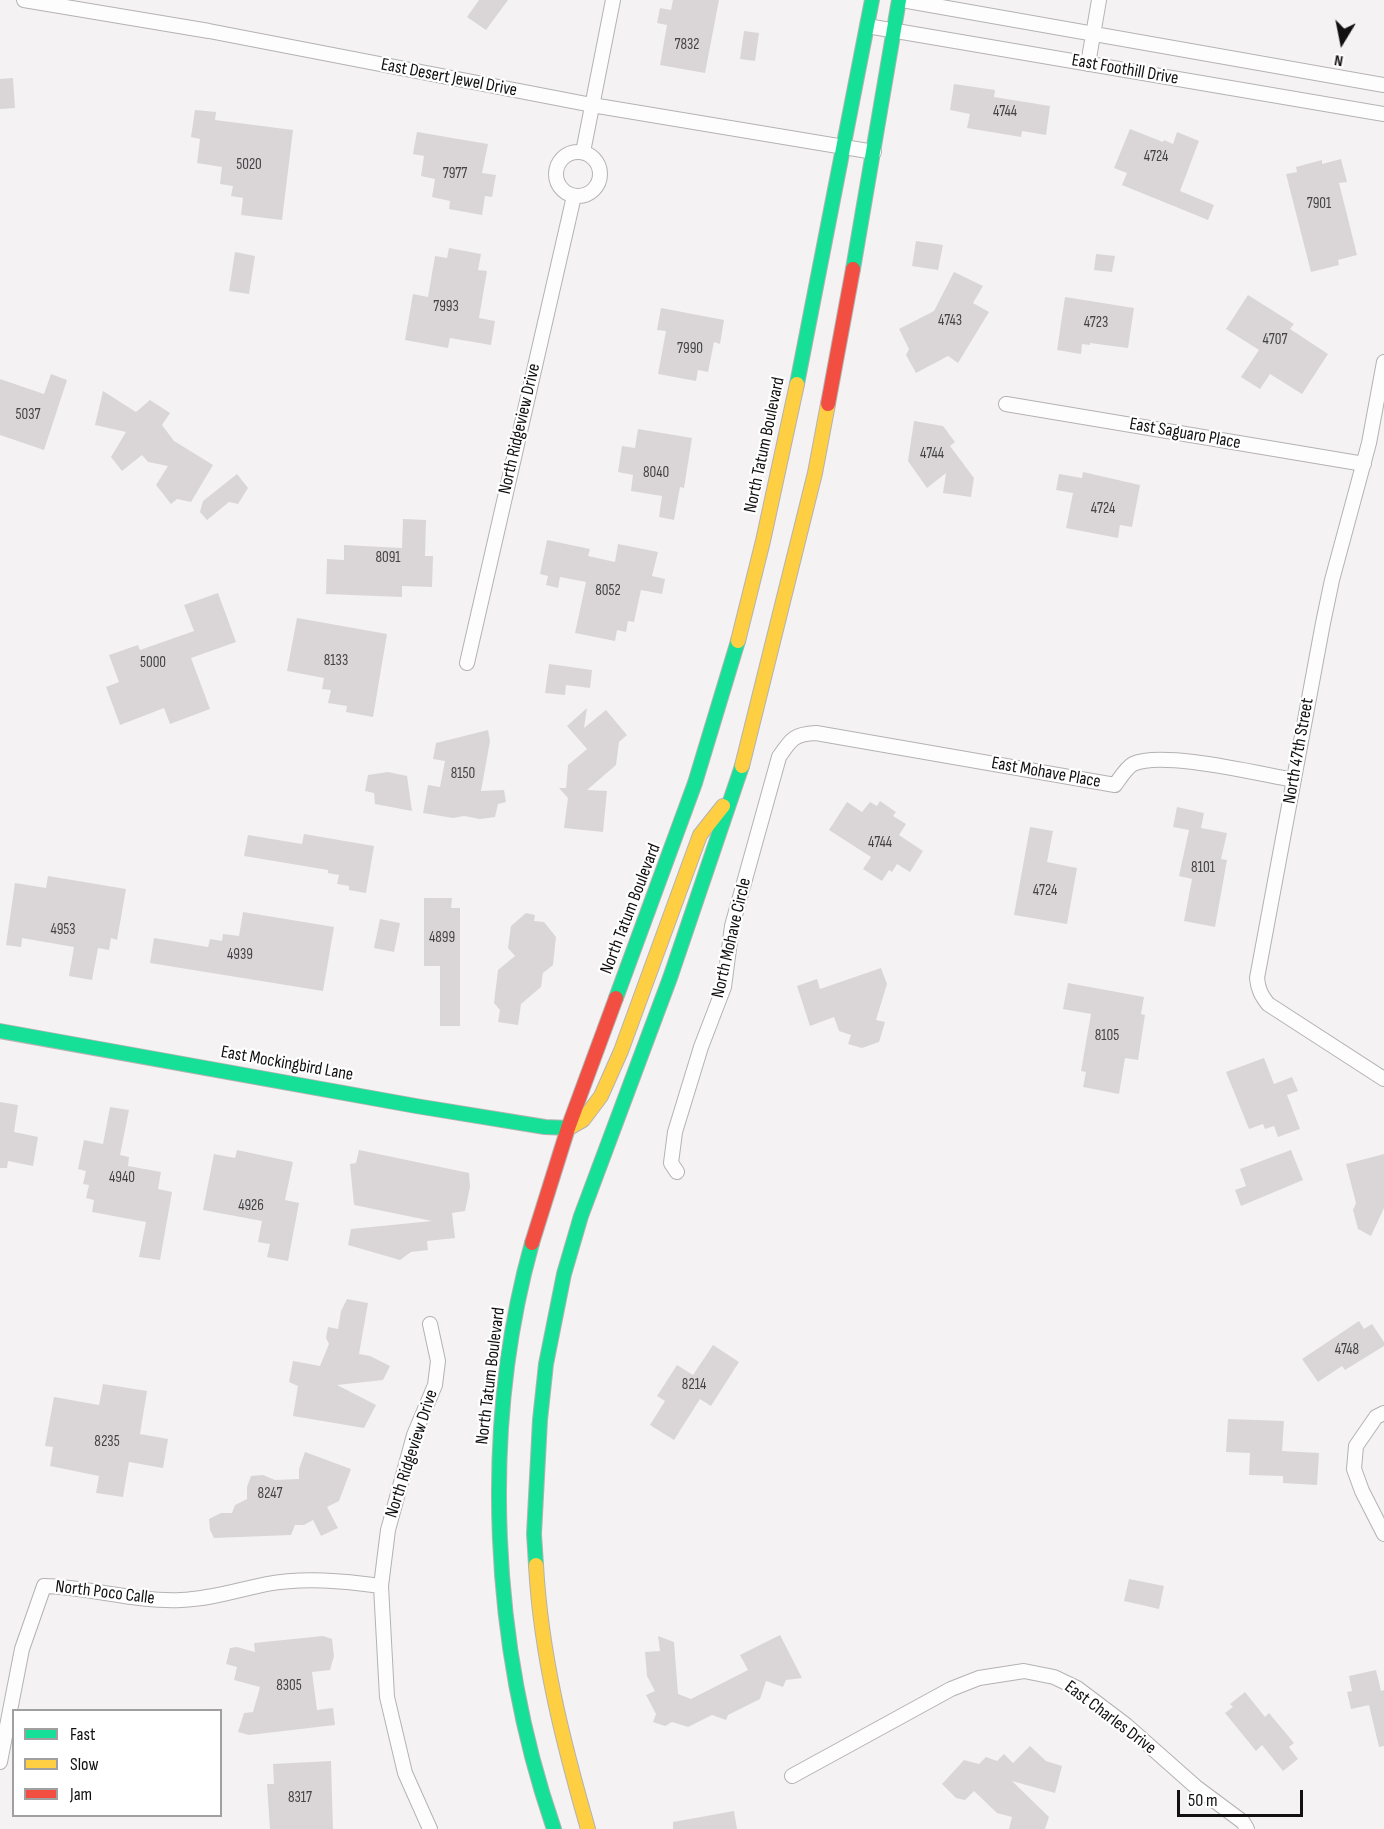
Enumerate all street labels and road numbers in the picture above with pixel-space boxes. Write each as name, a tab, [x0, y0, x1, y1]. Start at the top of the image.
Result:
street label: East Foothill Drive	[1070, 50, 1180, 90]
street label: East Desert Jewel Drive	[379, 54, 519, 102]
street label: North Ridgeview Drive	[494, 362, 546, 496]
street label: North Tatum Boulevard	[740, 375, 790, 515]
street label: East Saguaro Place	[1128, 414, 1242, 454]
street label: North 47th Street	[1279, 696, 1319, 806]
street label: East Mohave Place	[990, 753, 1102, 793]
street label: North Tatum Boulevard	[596, 841, 666, 977]
street label: North Mohave Circle	[708, 876, 756, 1000]
street label: East Mockingbird Lane	[219, 1042, 355, 1086]
street label: North Tatum Boulevard	[472, 1306, 510, 1446]
street label: North Ridgeview Drive	[381, 1387, 443, 1521]
street label: North Poco Calle	[54, 1576, 156, 1610]
street label: East Charles Drive	[1060, 1677, 1160, 1759]

